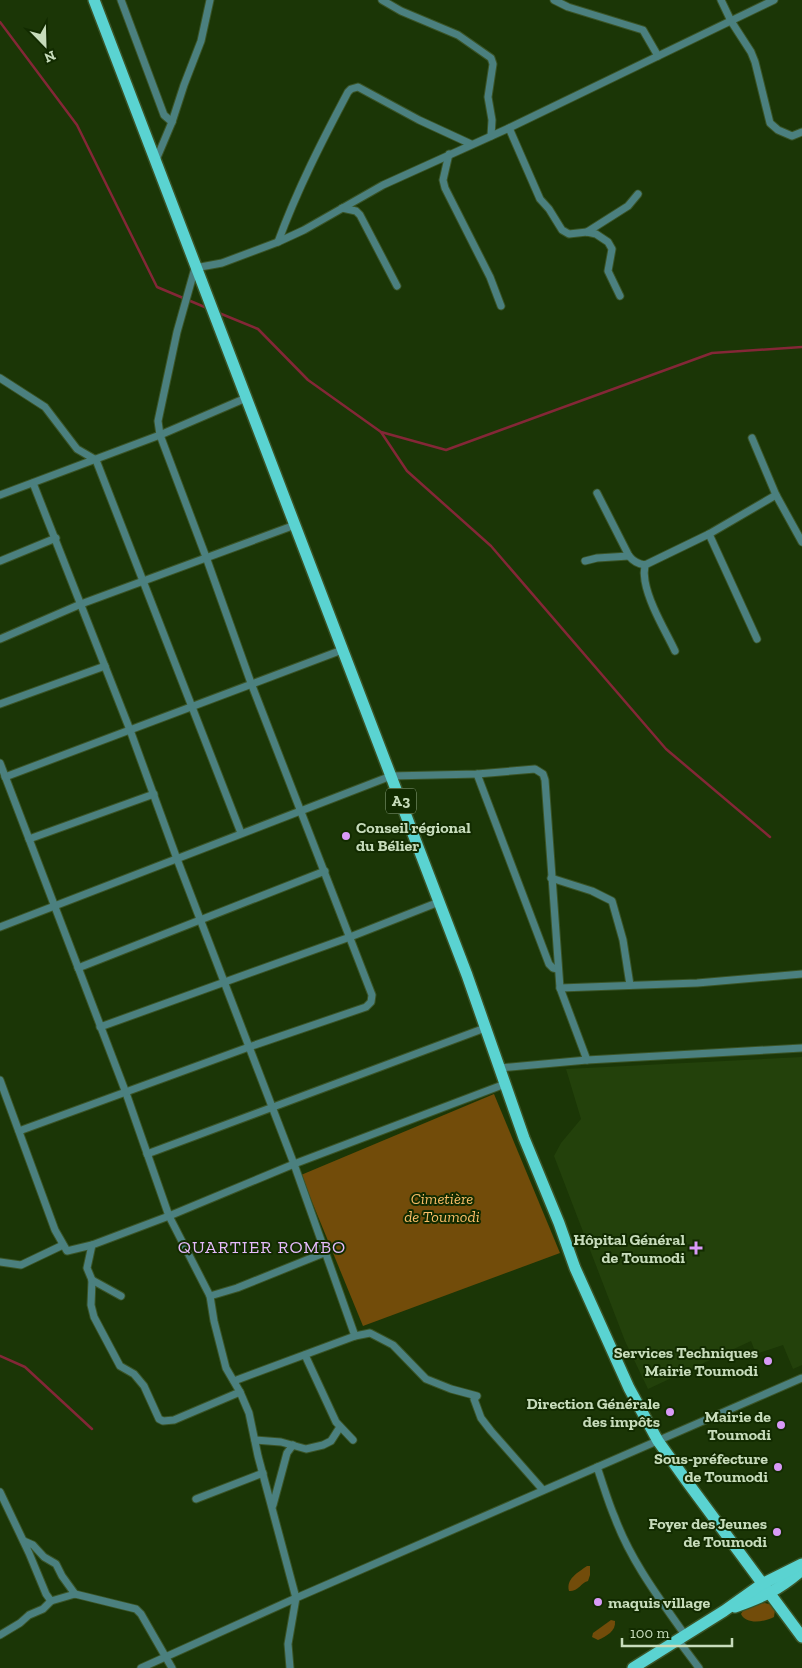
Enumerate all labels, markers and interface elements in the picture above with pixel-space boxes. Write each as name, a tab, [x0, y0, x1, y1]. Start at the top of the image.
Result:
north arrow	[20, 20, 70, 70]
text: N	[41, 47, 58, 67]
road number: A3	[386, 788, 416, 814]
place label: Conseil régional du Bélier	[356, 818, 471, 855]
marker: Conseil régional du Bélier	[340, 830, 352, 842]
park label: Cimetière de Toumodi	[404, 1189, 480, 1226]
place label: Hôpital Général de Toumodi	[573, 1230, 685, 1267]
district label: QUARTIER ROMBO	[178, 1236, 346, 1258]
marker: Hôpital Général de Toumodi	[689, 1241, 703, 1255]
place label: Services Techniques Mairie Toumodi	[614, 1343, 758, 1380]
marker: Services Techniques Mairie Toumodi	[762, 1355, 774, 1367]
place label: Direction Générale des impôts	[526, 1394, 660, 1431]
marker: Direction Générale des impôts	[664, 1406, 676, 1418]
place label: Mairie de Toumodi	[704, 1407, 771, 1444]
marker: Mairie de Toumodi	[775, 1419, 787, 1431]
place label: Sous-préfecture de Toumodi	[654, 1449, 768, 1486]
marker: Sous-préfecture de Toumodi	[772, 1461, 784, 1473]
place label: Foyer des Jeunes de Toumodi	[648, 1514, 767, 1551]
marker: Foyer des Jeunes de Toumodi	[771, 1526, 783, 1538]
place label: maquis village	[608, 1593, 711, 1612]
marker: maquis village	[592, 1596, 604, 1608]
scale bar	[622, 1616, 732, 1648]
text: 100 m	[630, 1624, 669, 1642]

